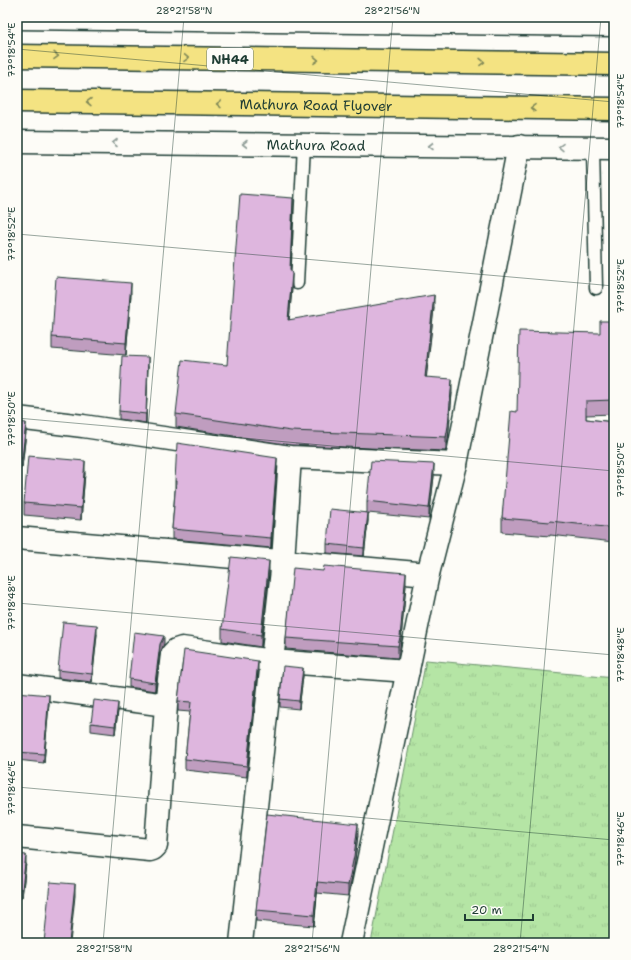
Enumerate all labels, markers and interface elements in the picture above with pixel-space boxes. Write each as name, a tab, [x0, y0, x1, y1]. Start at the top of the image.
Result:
text: 28°21'58"N	[156, 4, 212, 17]
text: 28°21'56"N	[364, 4, 420, 17]
text: 77°18'54"E	[5, 22, 18, 78]
road number: NH44	[207, 48, 253, 70]
one-way arrow	[53, 52, 59, 61]
one-way arrow	[183, 54, 189, 62]
one-way arrow	[313, 56, 319, 64]
one-way arrow	[479, 58, 485, 66]
text: 77°18'54"E	[614, 73, 627, 129]
street label: Mathura Road Flyover	[239, 95, 393, 115]
one-way arrow	[86, 98, 92, 106]
one-way arrow	[216, 100, 222, 108]
one-way arrow	[530, 104, 536, 112]
street label: Mathura Road	[267, 136, 366, 155]
one-way arrow	[112, 139, 118, 147]
one-way arrow	[242, 140, 248, 148]
one-way arrow	[428, 142, 434, 150]
one-way arrow	[558, 143, 564, 151]
text: 77°18'52"E	[5, 207, 18, 261]
text: 77°18'52"E	[614, 259, 627, 313]
text: 77°18'50"E	[5, 391, 18, 447]
text: 77°18'50"E	[614, 442, 627, 498]
text: 77°18'48"E	[5, 575, 18, 631]
text: 77°18'48"E	[614, 627, 627, 683]
text: 77°18'46"E	[5, 760, 18, 816]
text: 77°18'46"E	[614, 811, 627, 867]
scale bar	[465, 896, 533, 922]
text: 20 m	[471, 902, 502, 918]
text: 28°21'58"N	[76, 942, 132, 955]
text: 28°21'56"N	[284, 942, 340, 955]
text: 28°21'54"N	[493, 942, 549, 955]

